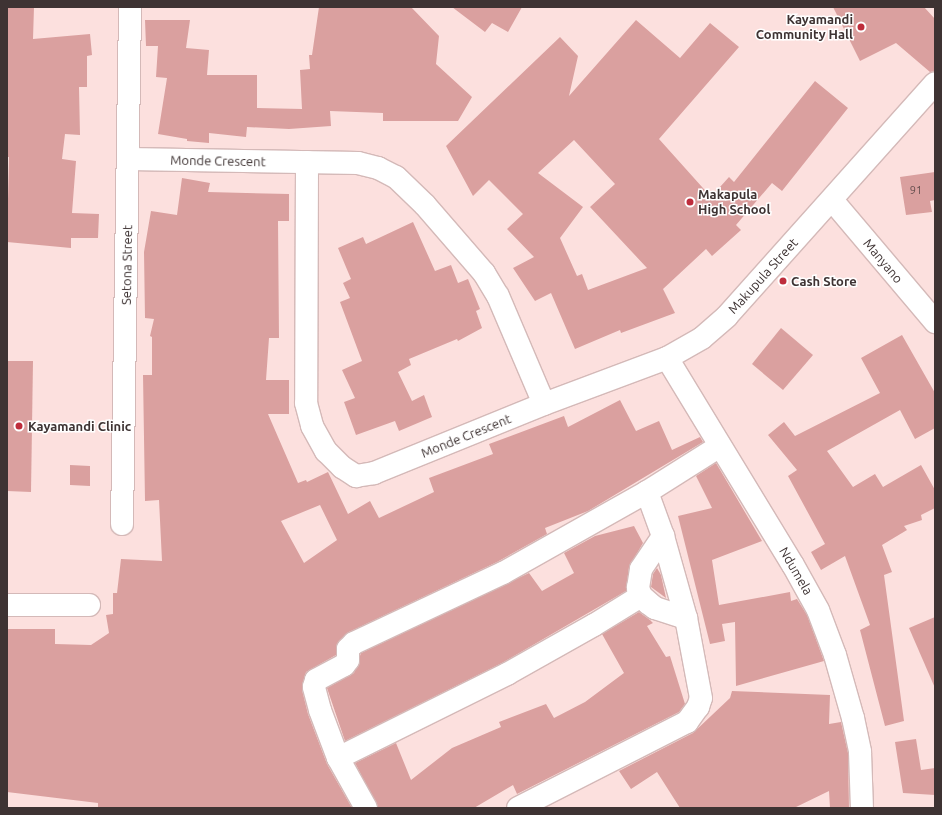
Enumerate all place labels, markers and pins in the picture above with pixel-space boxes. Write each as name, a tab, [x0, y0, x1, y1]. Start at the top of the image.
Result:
place label: Kayamandi Community Hall	[756, 12, 853, 43]
marker: Kayamandi Community Hall	[856, 22, 866, 32]
place label: Makapula High School	[698, 187, 770, 218]
marker: Makapula High School	[685, 197, 695, 207]
place label: Cash Store	[791, 273, 857, 289]
marker: Cash Store	[778, 276, 788, 286]
place label: Kayamandi Clinic	[28, 418, 131, 434]
marker: Kayamandi Clinic	[13, 420, 25, 432]

